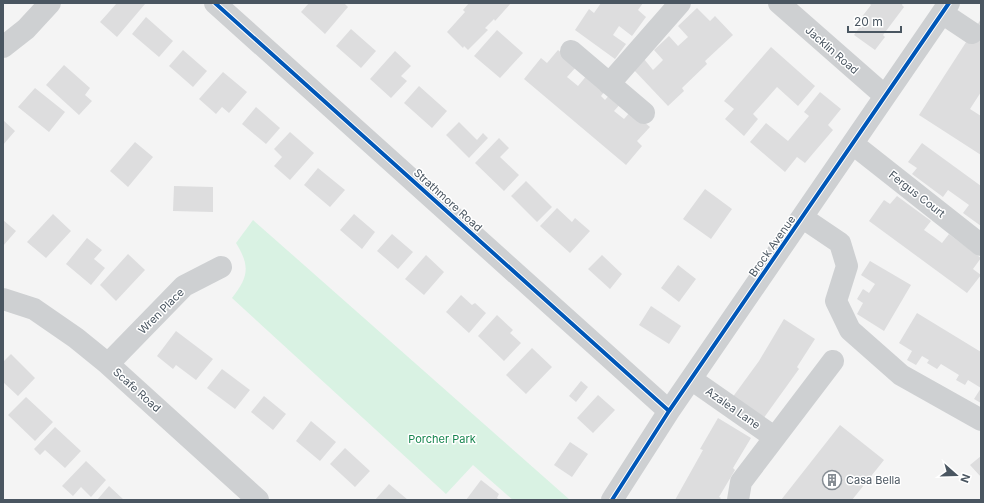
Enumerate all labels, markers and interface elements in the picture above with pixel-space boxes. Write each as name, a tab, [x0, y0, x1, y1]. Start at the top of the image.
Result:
scale bar	[848, 8, 901, 34]
text: 20 m	[854, 14, 883, 29]
street label: Jacklin Road	[802, 23, 862, 77]
street label: Strathmore Road	[411, 166, 485, 234]
street label: Fergus Court	[886, 168, 948, 221]
street label: Brock Avenue	[746, 213, 798, 279]
street label: Wren Place	[135, 285, 187, 337]
street label: Scafe Road	[110, 365, 164, 415]
street label: Azalea Lane	[703, 384, 763, 432]
park label: Porcher Park	[408, 432, 476, 446]
north arrow	[936, 455, 976, 495]
building icon: Casa Bella	[821, 469, 843, 491]
text: N	[957, 472, 973, 485]
place label: Casa Bella	[846, 473, 900, 487]

